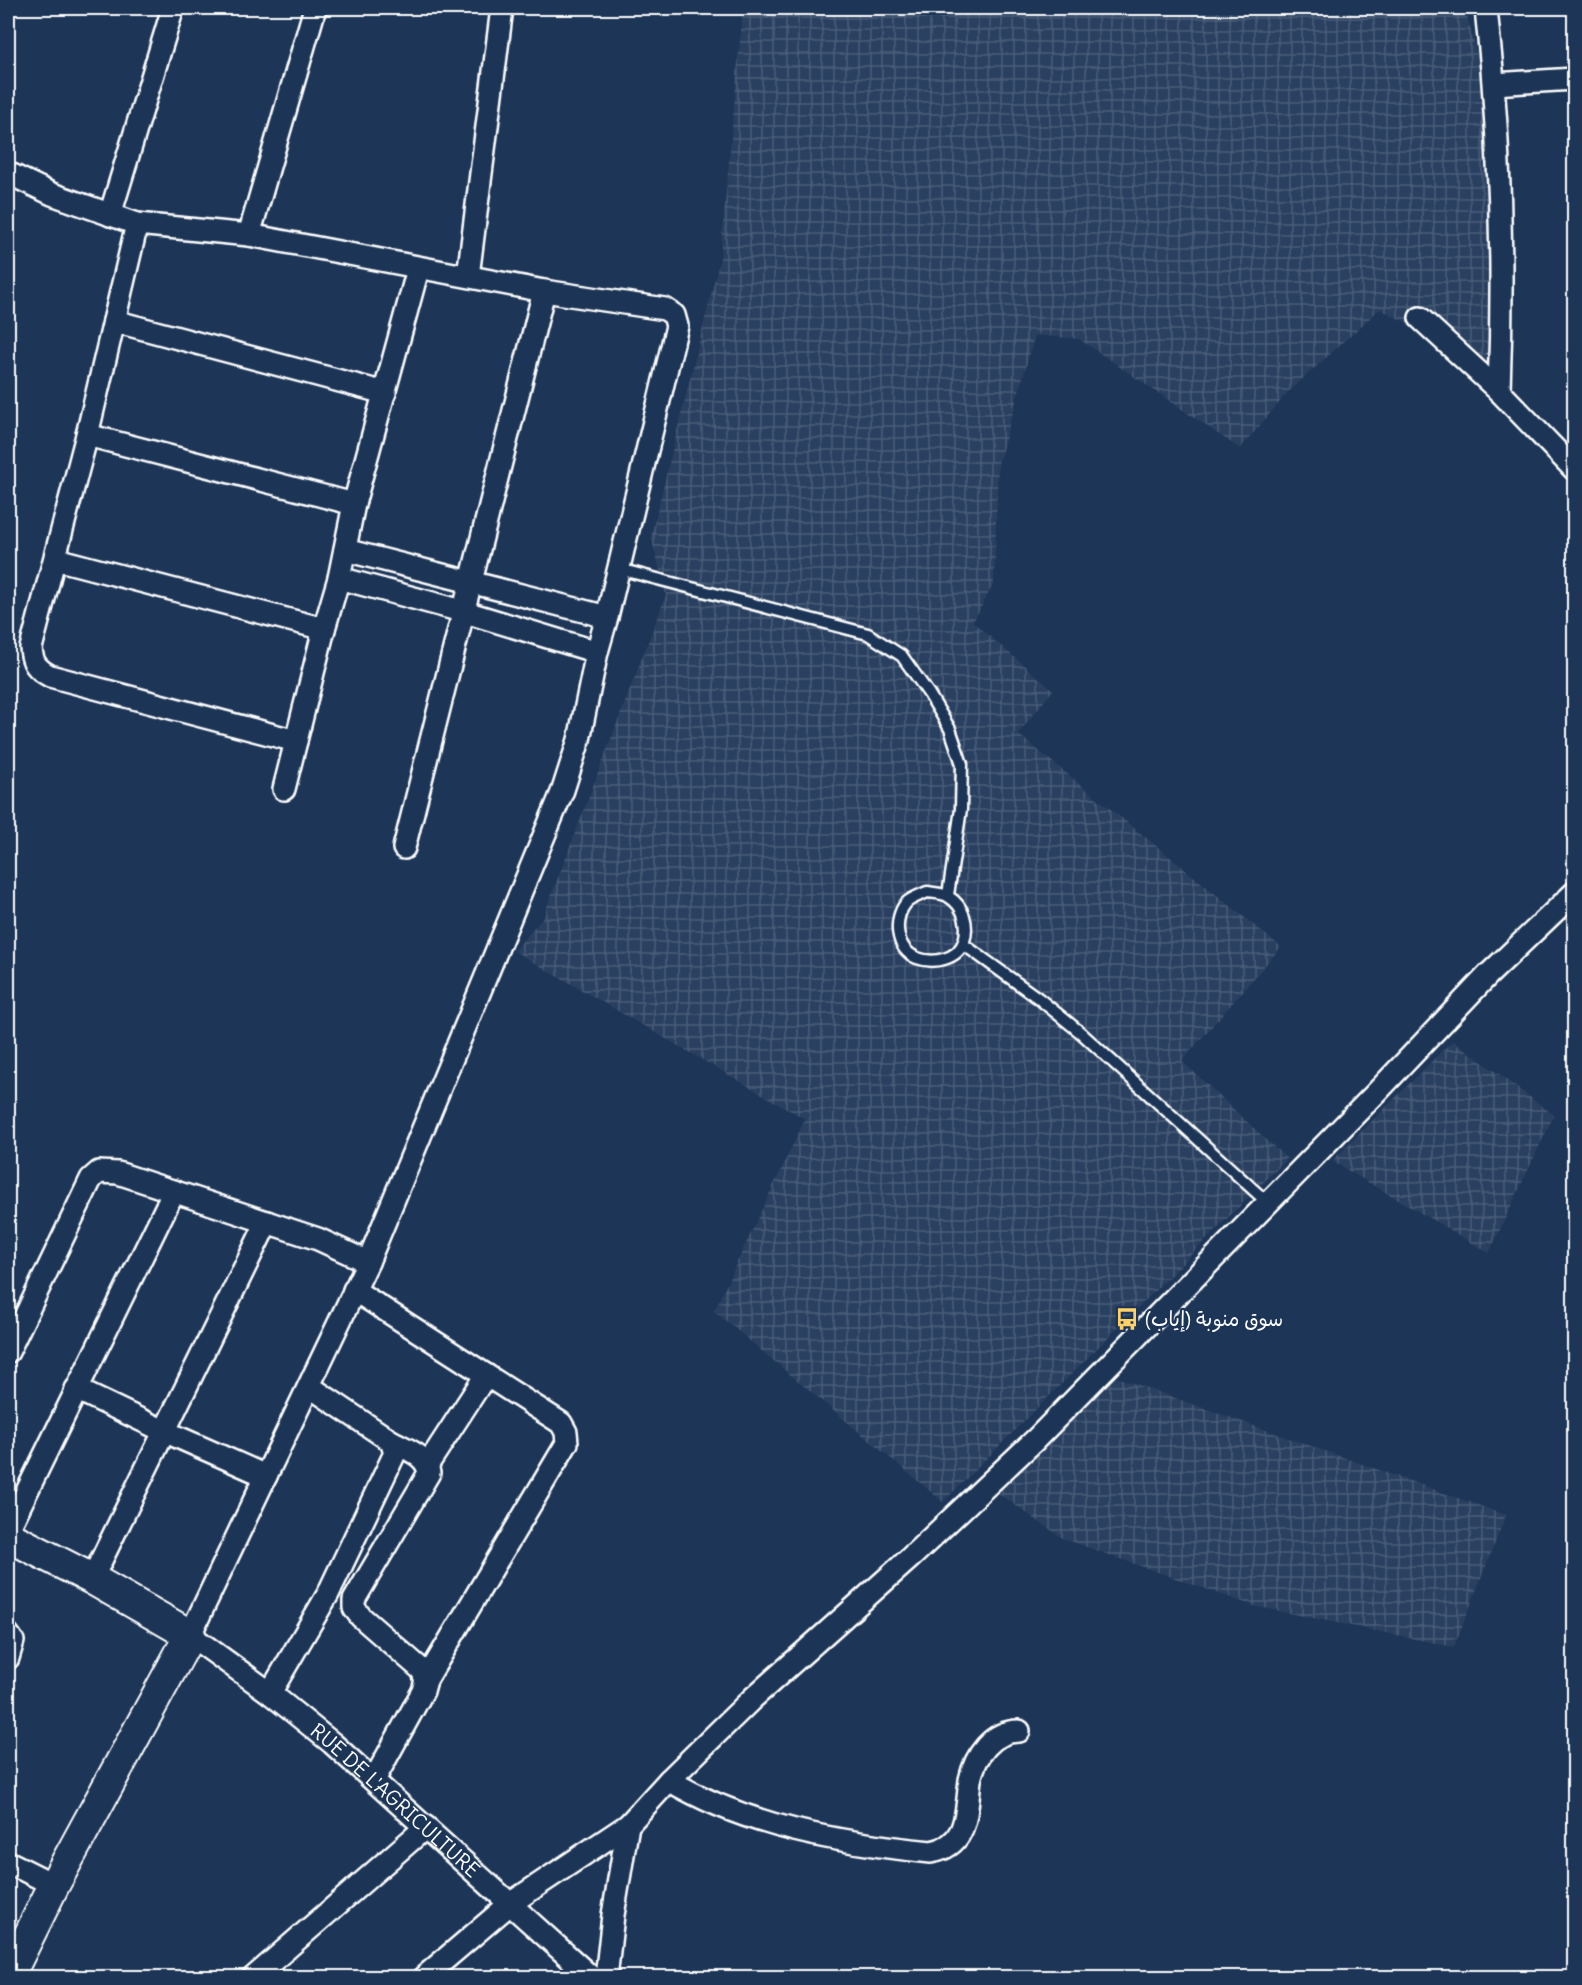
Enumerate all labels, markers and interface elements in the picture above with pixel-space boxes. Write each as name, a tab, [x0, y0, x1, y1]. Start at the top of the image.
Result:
bus stop icon: سوق منوبة (إياب)	[1114, 1306, 1140, 1332]
place label: سوق منوبة (إياب)	[1145, 1306, 1283, 1333]
street label: RUE DE L'AGRICULTURE	[306, 1718, 485, 1882]

